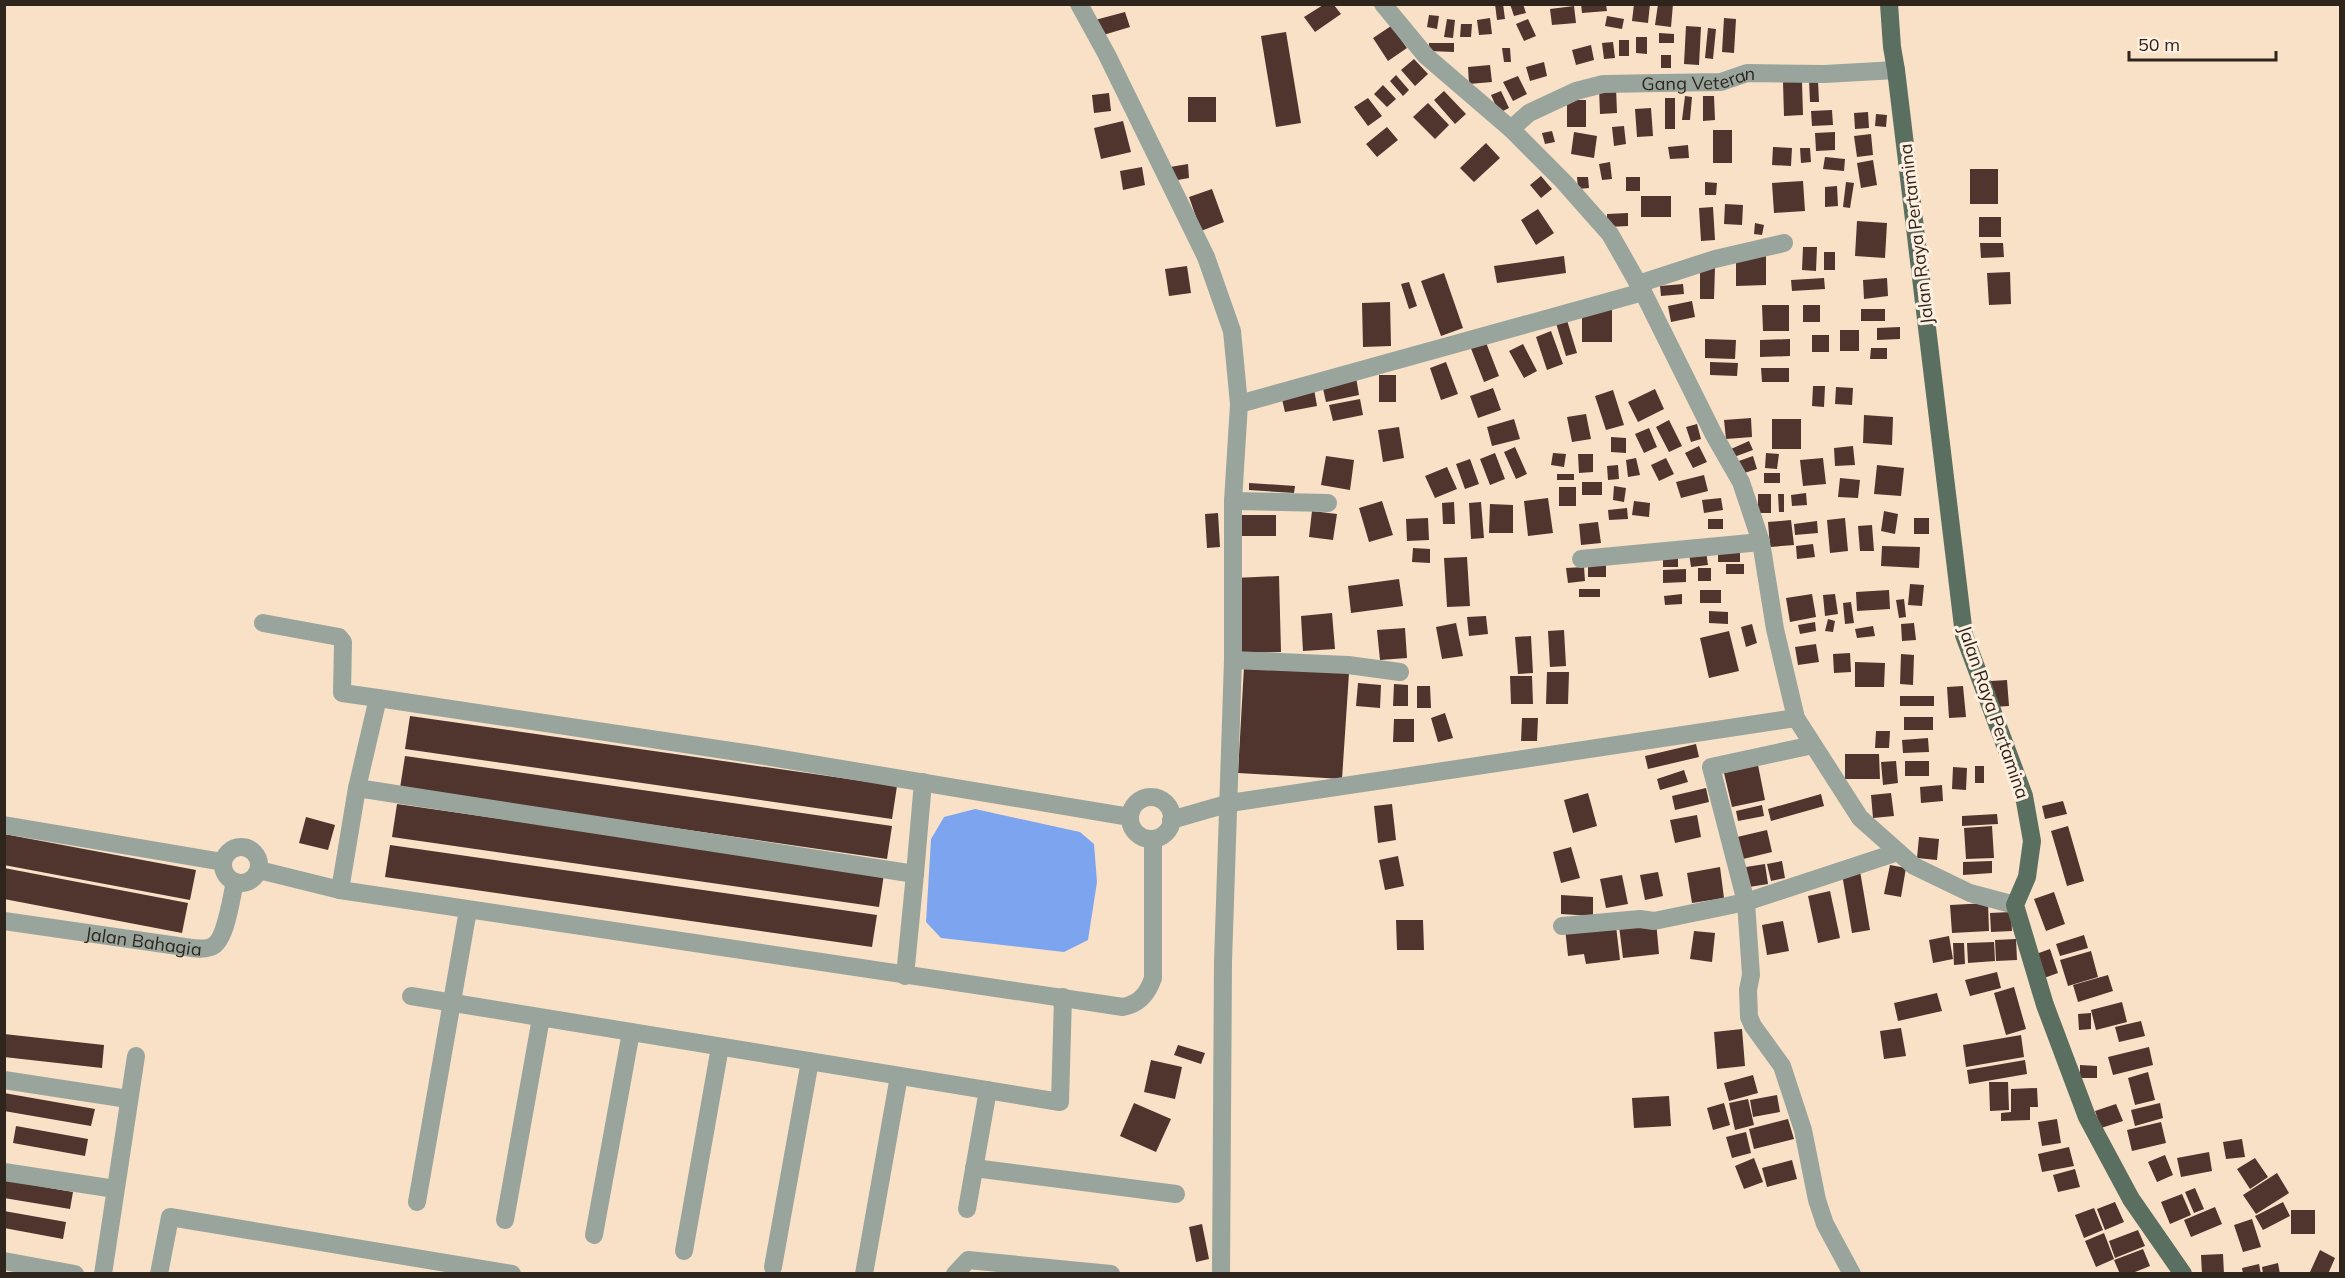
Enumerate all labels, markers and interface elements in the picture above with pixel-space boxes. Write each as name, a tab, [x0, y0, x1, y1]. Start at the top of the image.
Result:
scale bar	[2129, 24, 2276, 62]
text: 50 m	[2138, 33, 2180, 56]
street label: Gang Veteran	[1641, 61, 1755, 95]
street label: Jalan Raya Pertamina	[1894, 142, 1938, 326]
street label: Jalan Raya Pertamina	[1954, 622, 2034, 802]
street label: Jalan Bahagia	[84, 921, 203, 960]

